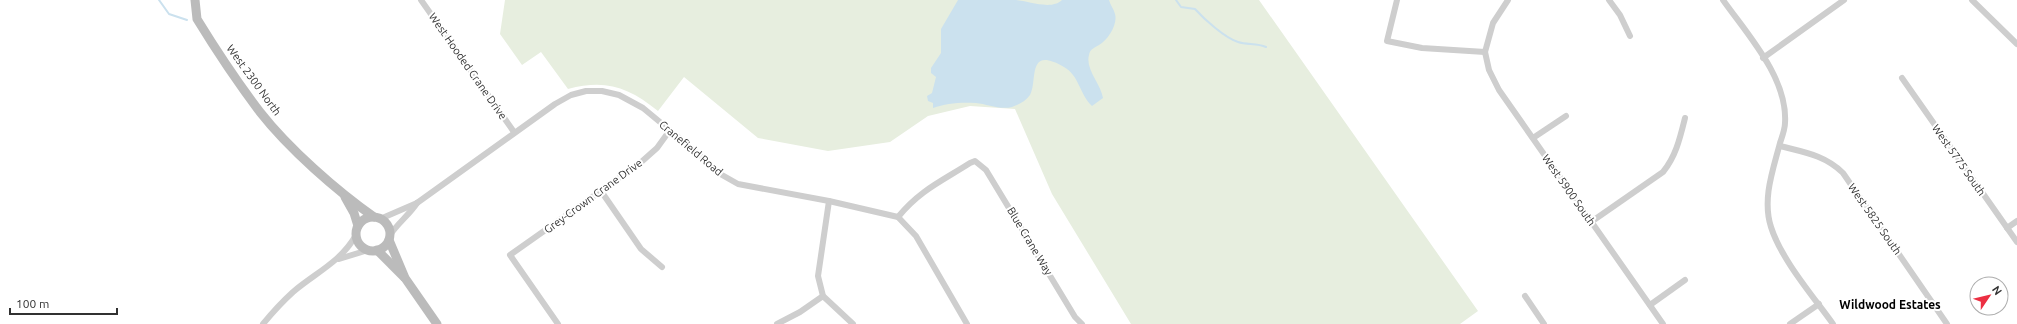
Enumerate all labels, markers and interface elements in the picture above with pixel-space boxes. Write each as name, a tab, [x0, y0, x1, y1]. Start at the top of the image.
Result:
street label: West Hooded Crane Drive	[427, 10, 509, 122]
street label: West 2300 North	[224, 42, 284, 118]
street label: Cranefield Road	[657, 118, 725, 178]
street label: West 5775 South	[1930, 122, 1988, 198]
street label: West 5900 South	[1540, 152, 1598, 228]
street label: Grey-Crown Crane Drive	[542, 156, 644, 236]
street label: West 5825 South	[1846, 181, 1904, 257]
street label: Blue Crane Way	[1005, 205, 1055, 278]
north arrow	[1969, 276, 2009, 316]
text: N	[1990, 283, 2004, 297]
scale bar	[10, 290, 117, 316]
text: 100 m	[16, 297, 49, 310]
district label: Wildwood Estates	[1839, 298, 1941, 311]

